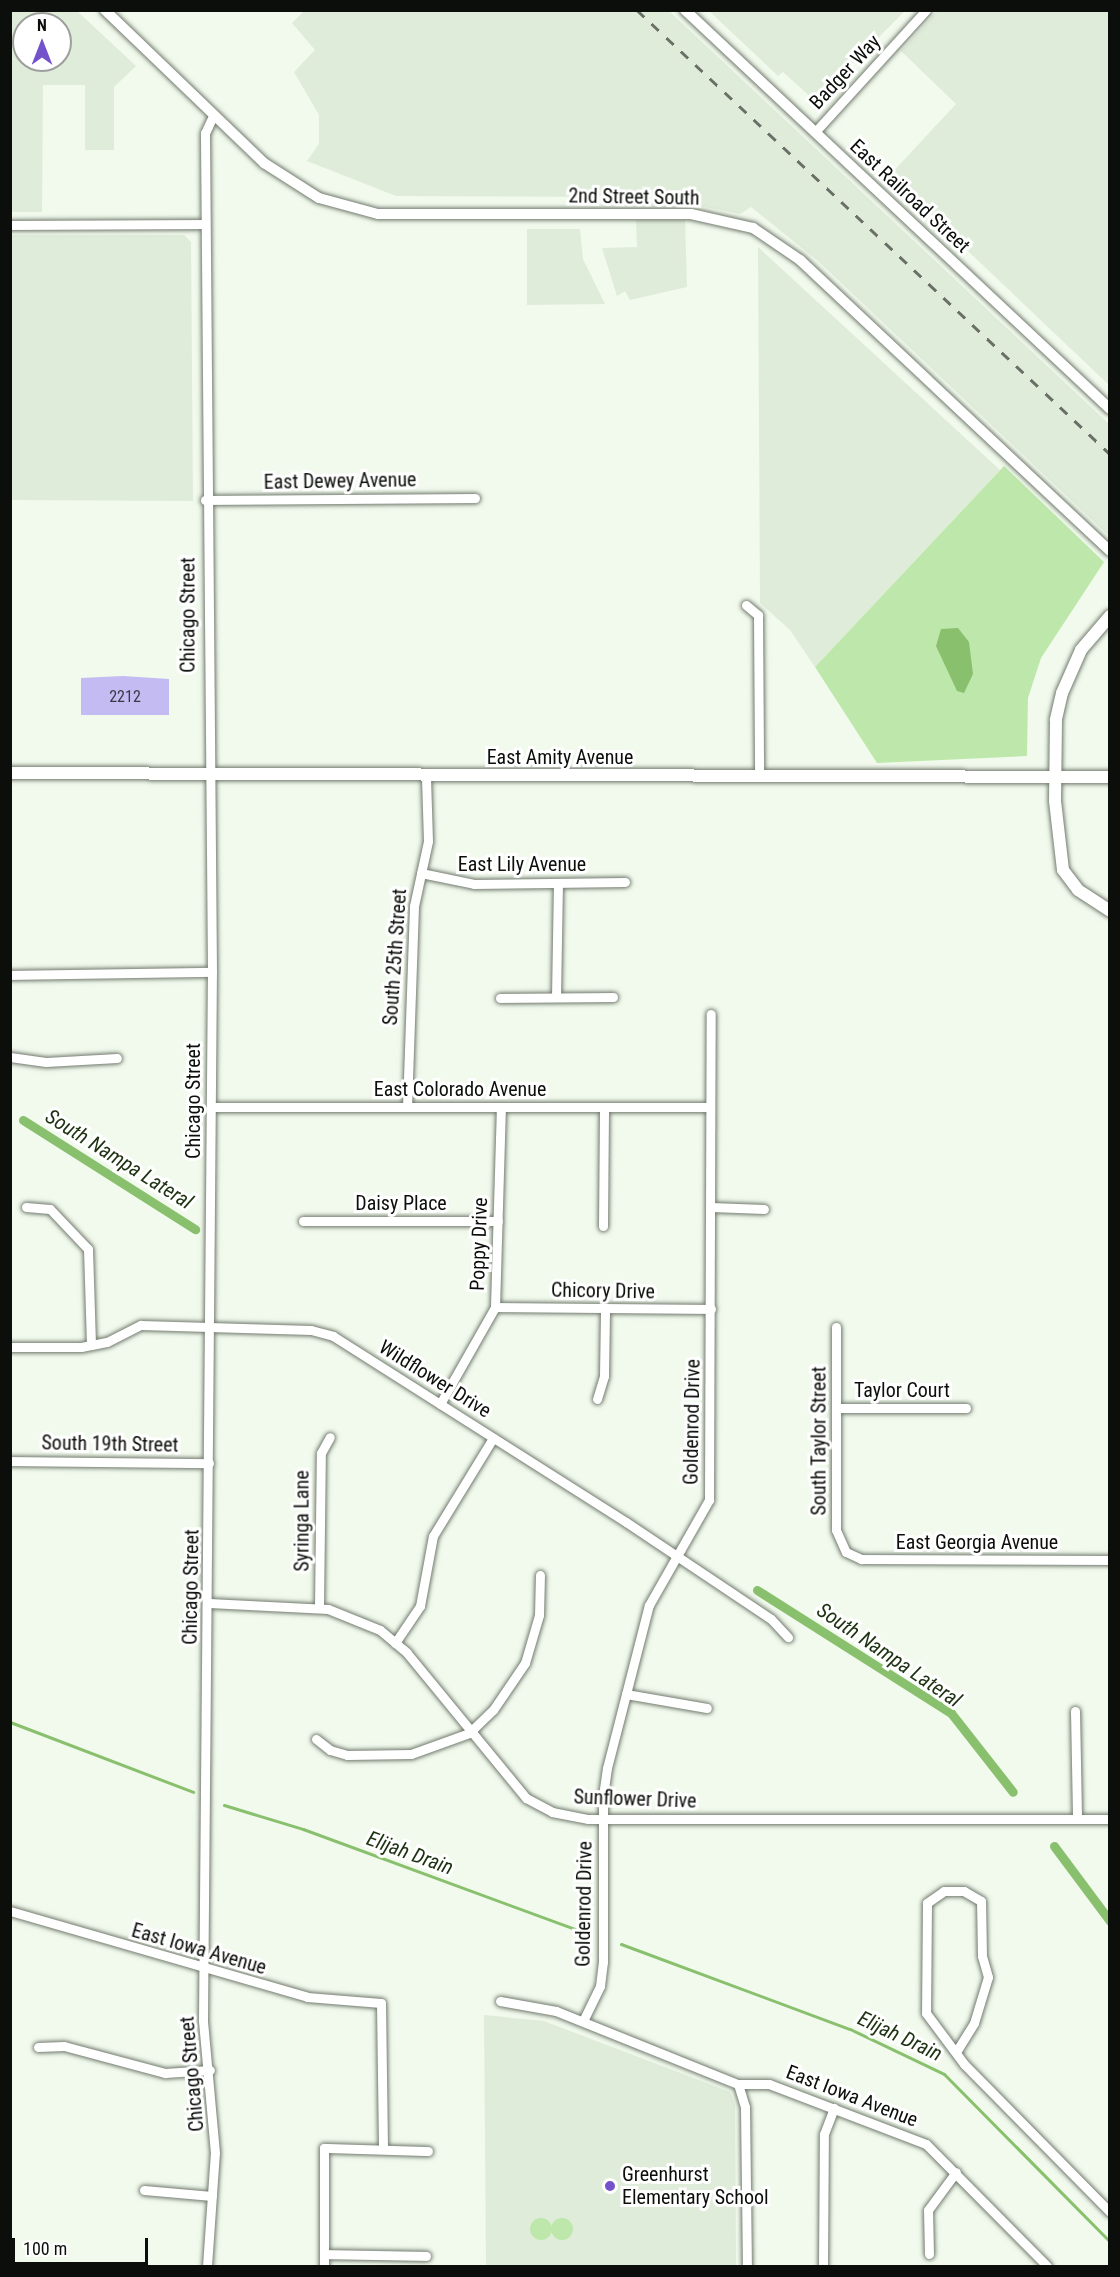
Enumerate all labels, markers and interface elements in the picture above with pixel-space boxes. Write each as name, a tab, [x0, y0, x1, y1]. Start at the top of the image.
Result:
north arrow	[12, 12, 72, 72]
text: N	[37, 16, 47, 35]
street label: Badger Way	[805, 30, 885, 114]
street label: East Railroad Street	[845, 134, 975, 258]
street label: 2nd Street South	[568, 184, 700, 210]
street label: East Dewey Avenue	[263, 468, 417, 494]
street label: Chicago Street	[176, 557, 200, 673]
house number: 2212	[109, 687, 141, 707]
street label: East Amity Avenue	[487, 745, 633, 769]
street label: East Lily Avenue	[458, 852, 586, 876]
street label: South 25th Street	[378, 888, 412, 1026]
street label: Chicago Street	[181, 1043, 205, 1159]
street label: East Colorado Avenue	[374, 1077, 546, 1101]
water label: South Nampa Lateral	[41, 1104, 197, 1214]
street label: Daisy Place	[355, 1191, 447, 1215]
street label: Poppy Drive	[465, 1197, 493, 1291]
street label: Chicory Drive	[551, 1278, 655, 1304]
street label: Wildflower Drive	[375, 1335, 495, 1423]
street label: Goldenrod Drive	[679, 1359, 705, 1485]
street label: South Taylor Street	[807, 1366, 831, 1516]
street label: Taylor Court	[854, 1378, 950, 1402]
street label: South 19th Street	[41, 1431, 179, 1457]
street label: Syringa Lane	[290, 1470, 314, 1572]
street label: Chicago Street	[178, 1529, 204, 1645]
street label: East Georgia Avenue	[896, 1530, 1058, 1554]
water label: South Nampa Lateral	[812, 1597, 966, 1713]
street label: Sunflower Drive	[573, 1785, 697, 1813]
water label: Elijah Drain	[363, 1826, 457, 1880]
street label: Goldenrod Drive	[571, 1841, 597, 1967]
street label: East Iowa Avenue	[129, 1918, 269, 1980]
water label: Elijah Drain	[854, 2006, 946, 2066]
street label: Chicago Street	[175, 2015, 209, 2133]
street label: East Iowa Avenue	[783, 2060, 921, 2132]
place label: Greenhurst Elementary School	[622, 2162, 769, 2209]
marker: Greenhurst Elementary School	[603, 2179, 617, 2193]
scale bar	[15, 2226, 152, 2264]
text: 100 m	[23, 2238, 67, 2259]

